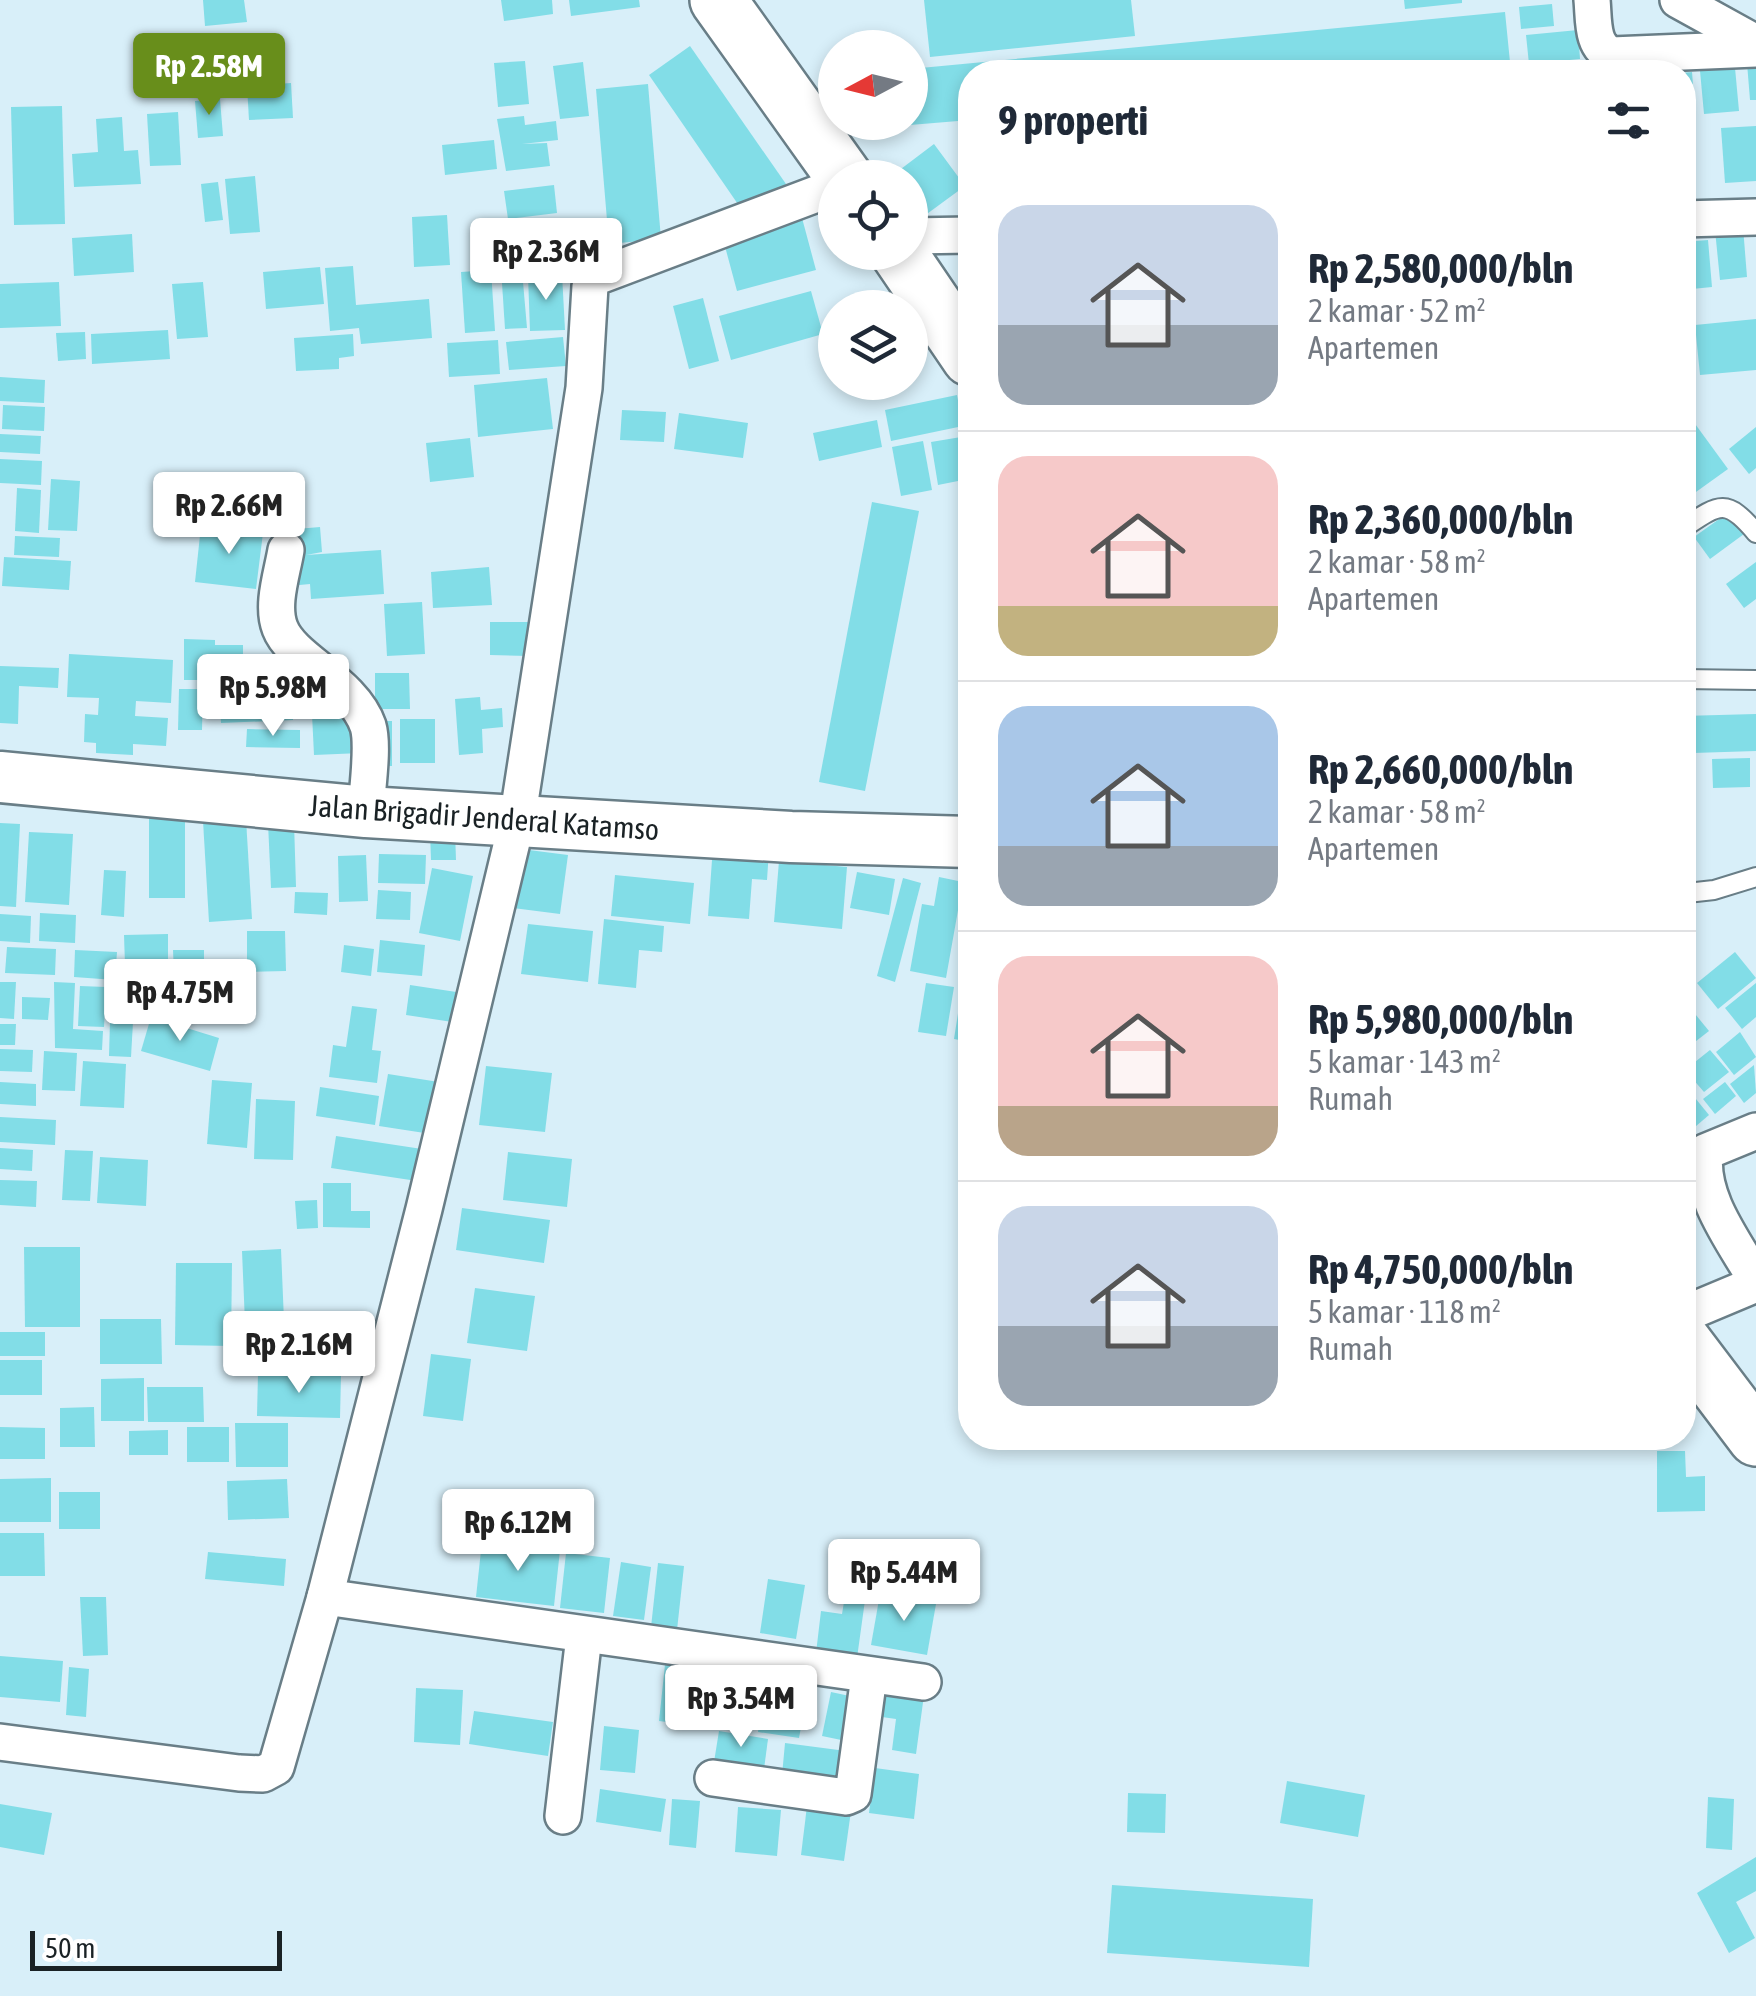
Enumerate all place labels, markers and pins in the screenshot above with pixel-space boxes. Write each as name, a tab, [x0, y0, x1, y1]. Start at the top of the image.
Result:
pin: Rp 2.58M	[106, 33, 312, 118]
pin: Rp 2.36M	[443, 218, 649, 303]
pin: Rp 2.66M	[126, 472, 332, 557]
pin: Rp 5.98M	[170, 654, 376, 739]
pin: Rp 4.75M	[77, 959, 283, 1044]
pin: Rp 2.16M	[196, 1311, 402, 1396]
pin: Rp 6.12M	[415, 1489, 621, 1574]
pin: Rp 5.44M	[801, 1539, 1007, 1624]
pin: Rp 3.54M	[638, 1665, 844, 1750]

